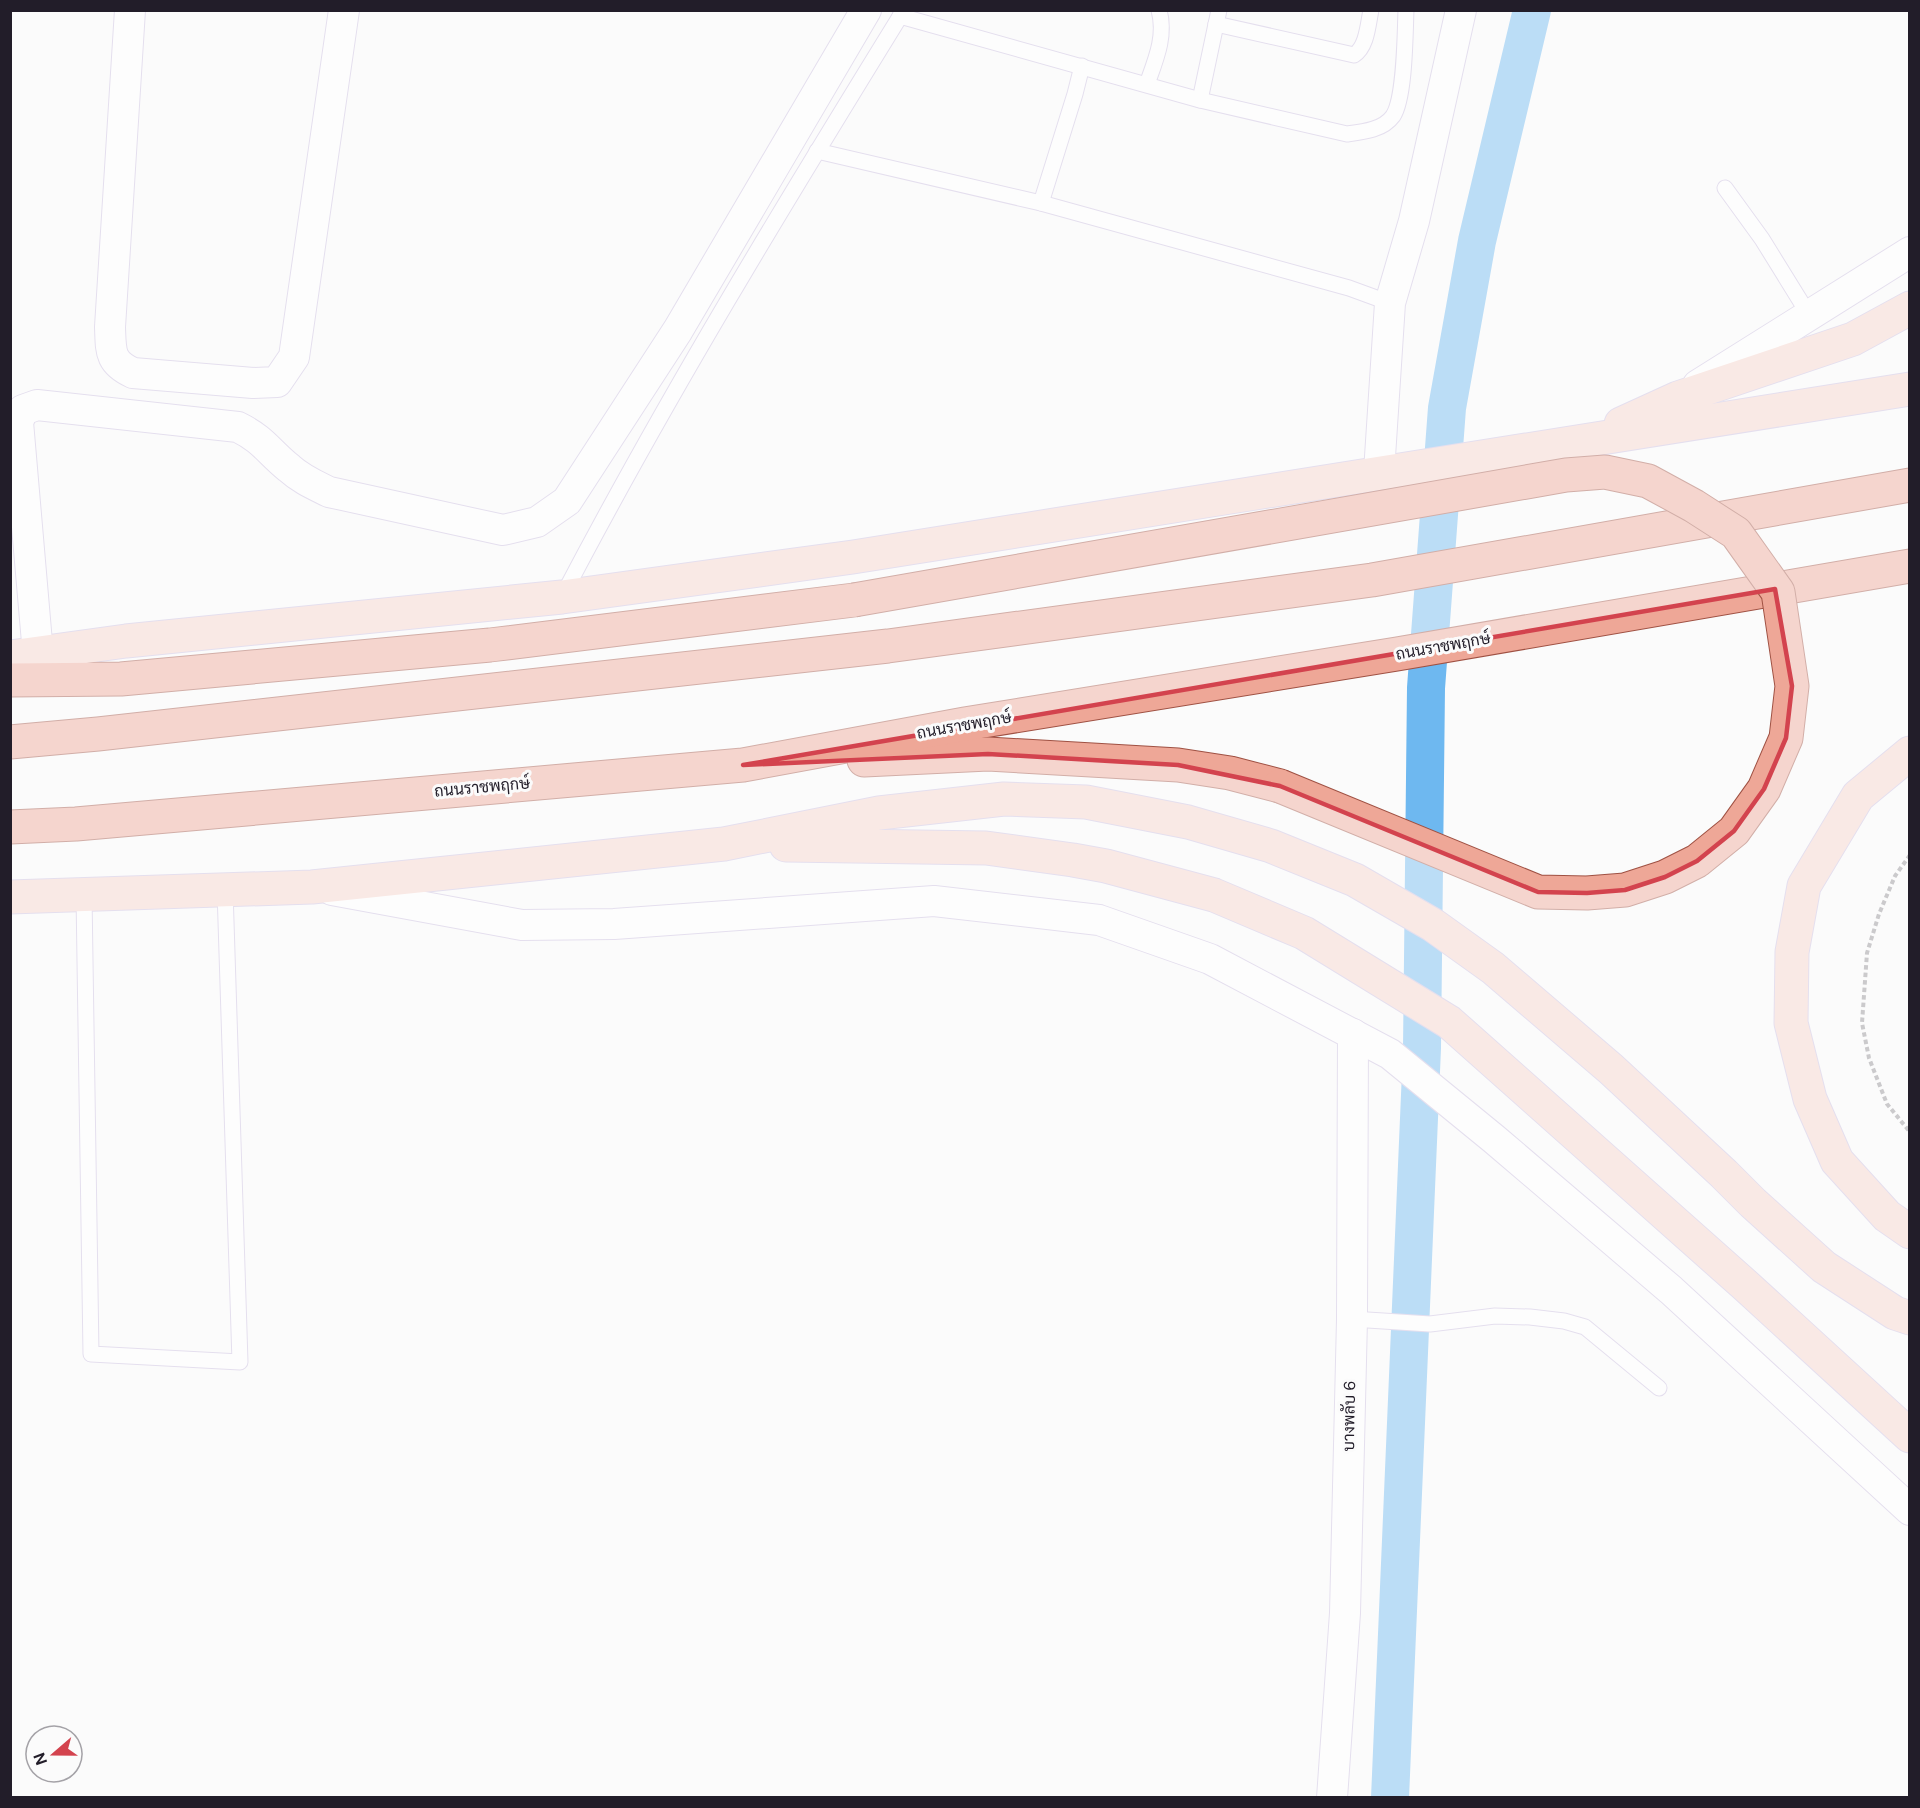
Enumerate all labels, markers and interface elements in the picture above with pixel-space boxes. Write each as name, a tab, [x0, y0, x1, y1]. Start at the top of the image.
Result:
street label: ถนนราชพฤกษ์	[1394, 625, 1492, 665]
street label: ถนนราชพฤกษ์	[915, 704, 1013, 744]
street label: ถนนราชพฤกษ์	[433, 770, 531, 802]
street label: บางพลับ 6	[1338, 1380, 1360, 1452]
north arrow	[24, 1724, 84, 1784]
text: N	[29, 1750, 52, 1768]

